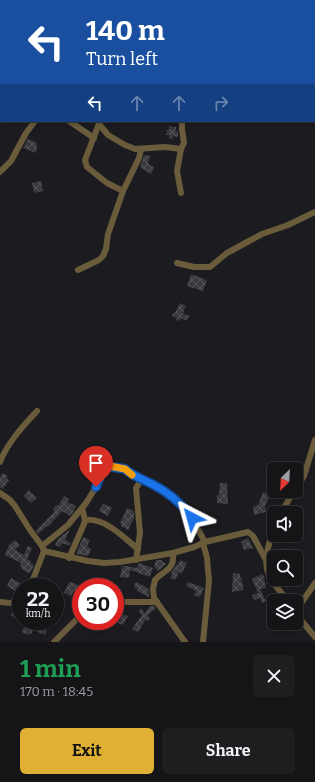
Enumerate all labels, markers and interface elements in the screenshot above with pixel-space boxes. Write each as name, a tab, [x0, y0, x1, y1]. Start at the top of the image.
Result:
text: 140 m	[86, 14, 165, 47]
icon: left	[20, 16, 72, 68]
text: Turn left	[86, 48, 158, 70]
icon: left	[84, 92, 106, 114]
icon: ahead	[126, 92, 148, 114]
icon: ahead	[168, 92, 190, 114]
icon: right	[210, 92, 232, 114]
pin	[79, 446, 113, 487]
icon: arrive	[85, 452, 107, 474]
north arrow	[267, 462, 303, 498]
map controls	[267, 462, 303, 630]
position arrow	[171, 497, 213, 539]
button: sound	[267, 506, 303, 542]
button: search	[267, 550, 303, 586]
speed limit sign: 30	[72, 578, 124, 630]
text: 22	[27, 587, 49, 611]
button: layers	[267, 594, 303, 630]
text: km/h	[26, 608, 50, 620]
text: 1 min	[20, 655, 81, 683]
button: close	[253, 655, 295, 697]
text: 170 m · 18:45	[20, 684, 93, 699]
button: Exit	[20, 728, 154, 774]
button: Share	[162, 728, 295, 774]

